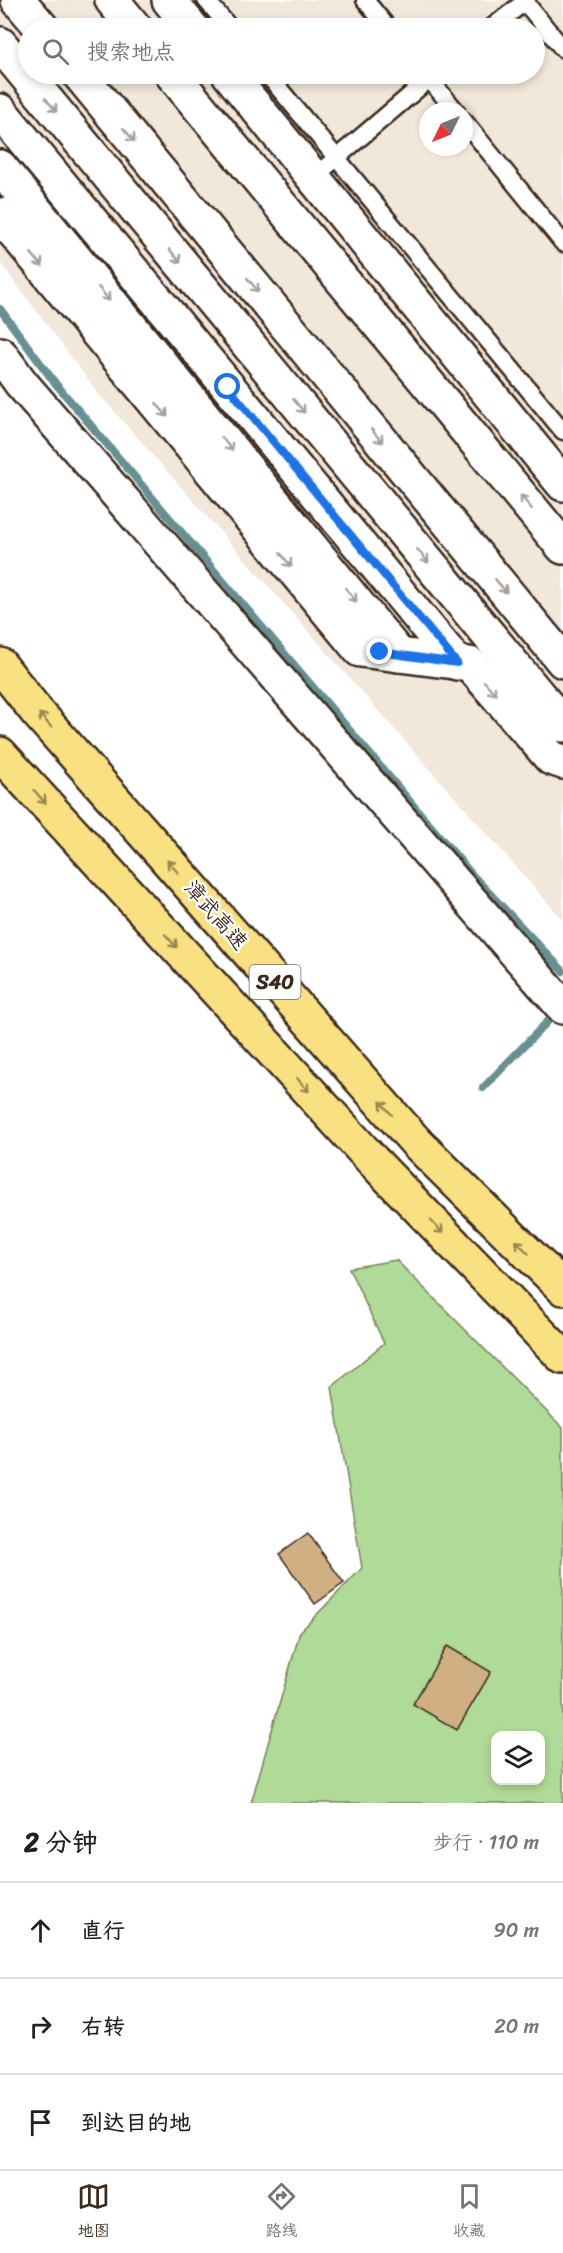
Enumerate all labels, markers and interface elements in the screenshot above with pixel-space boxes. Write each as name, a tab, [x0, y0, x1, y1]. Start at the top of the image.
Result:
search box	[18, 18, 545, 84]
text: 搜索地点	[87, 32, 175, 71]
icon: search	[39, 35, 72, 68]
one-way arrow	[44, 97, 57, 113]
north arrow	[419, 102, 473, 156]
one-way arrow	[123, 127, 136, 143]
one-way arrow	[168, 247, 181, 263]
one-way arrow	[31, 252, 44, 268]
one-way arrow	[247, 277, 260, 293]
one-way arrow	[97, 285, 110, 301]
route start	[214, 373, 240, 399]
one-way arrow	[292, 398, 306, 413]
one-way arrow	[155, 402, 168, 418]
one-way arrow	[371, 428, 384, 444]
one-way arrow	[220, 436, 233, 452]
one-way arrow	[519, 494, 532, 510]
one-way arrow	[417, 548, 430, 564]
one-way arrow	[279, 552, 293, 567]
one-way arrow	[495, 578, 508, 594]
one-way arrow	[344, 587, 357, 603]
route end	[366, 638, 392, 664]
one-way arrow	[483, 680, 497, 695]
one-way arrow	[38, 713, 52, 728]
one-way arrow	[32, 789, 46, 804]
one-way arrow	[167, 859, 181, 875]
street label: 漳武高速	[174, 871, 258, 959]
one-way arrow	[164, 933, 178, 948]
road number: S40	[250, 965, 300, 999]
one-way arrow	[296, 1077, 310, 1092]
one-way arrow	[379, 1100, 393, 1116]
one-way arrow	[429, 1219, 444, 1234]
one-way arrow	[514, 1240, 529, 1255]
map controls	[491, 1731, 545, 1785]
button: layers	[491, 1731, 545, 1785]
text: 2 分钟	[24, 1819, 98, 1865]
text: 步行 · 110 m	[433, 1825, 539, 1860]
text: 直行	[81, 1911, 125, 1950]
text: 90 m	[494, 1913, 539, 1948]
icon: ahead	[24, 1914, 57, 1947]
text: 右转	[81, 2007, 125, 2046]
text: 20 m	[494, 2009, 539, 2044]
icon: right	[24, 2010, 57, 2043]
text: 到达目的地	[81, 2103, 191, 2142]
icon: arrive	[24, 2106, 57, 2139]
tab: 地图	[77, 2180, 110, 2245]
tab: 路线	[265, 2180, 298, 2245]
tab: 收藏	[453, 2180, 486, 2245]

